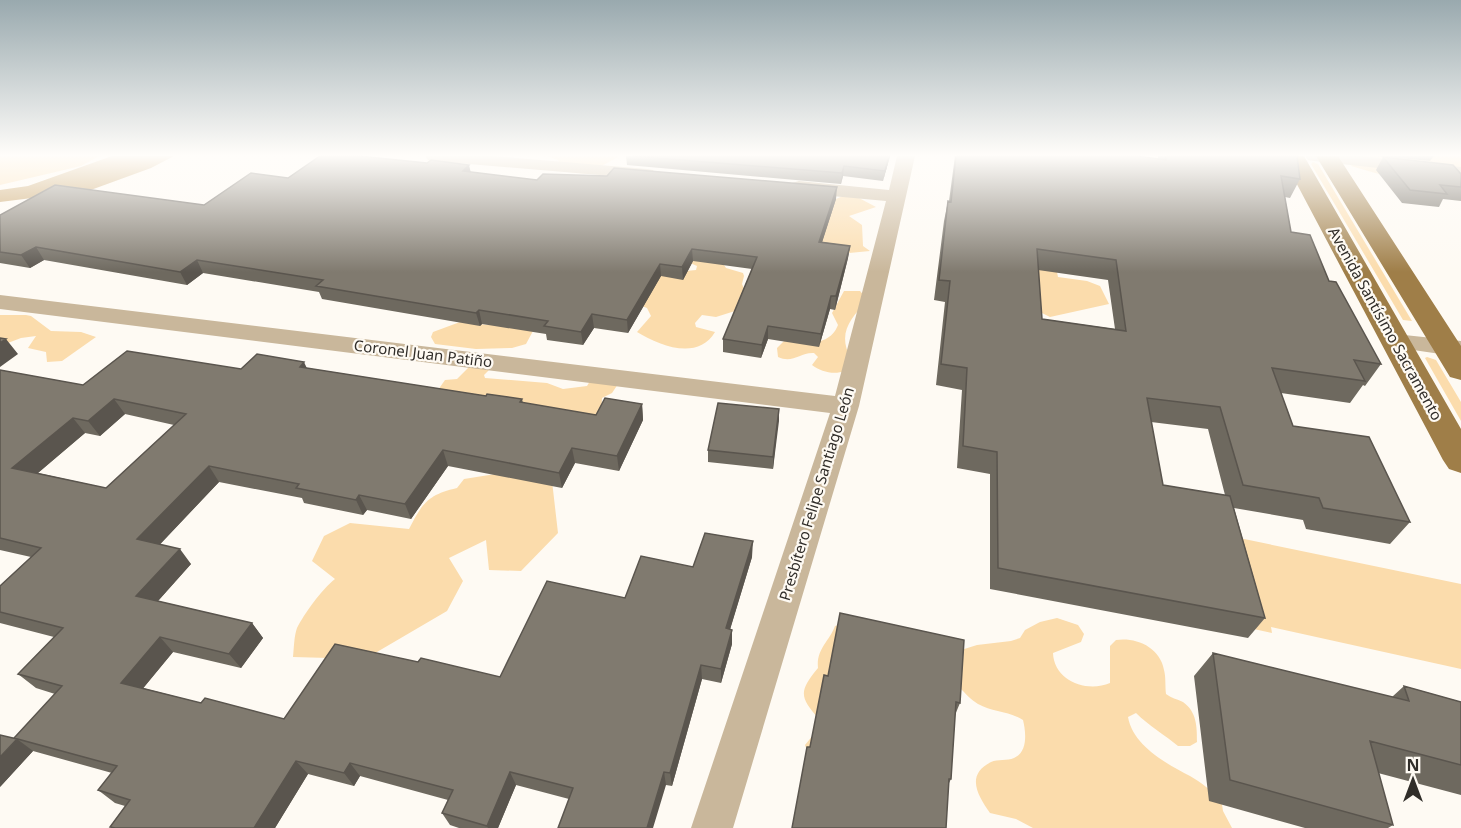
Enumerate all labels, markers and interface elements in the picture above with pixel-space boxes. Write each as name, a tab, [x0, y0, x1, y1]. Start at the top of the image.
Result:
street label: Avenida Santísimo Sacramento	[1324, 223, 1447, 424]
street label: Coronel Juan Patiño	[353, 335, 493, 371]
street label: Presbítero Felipe Santiago León	[774, 384, 858, 603]
north arrow	[1383, 750, 1443, 810]
text: N	[1406, 754, 1420, 776]

